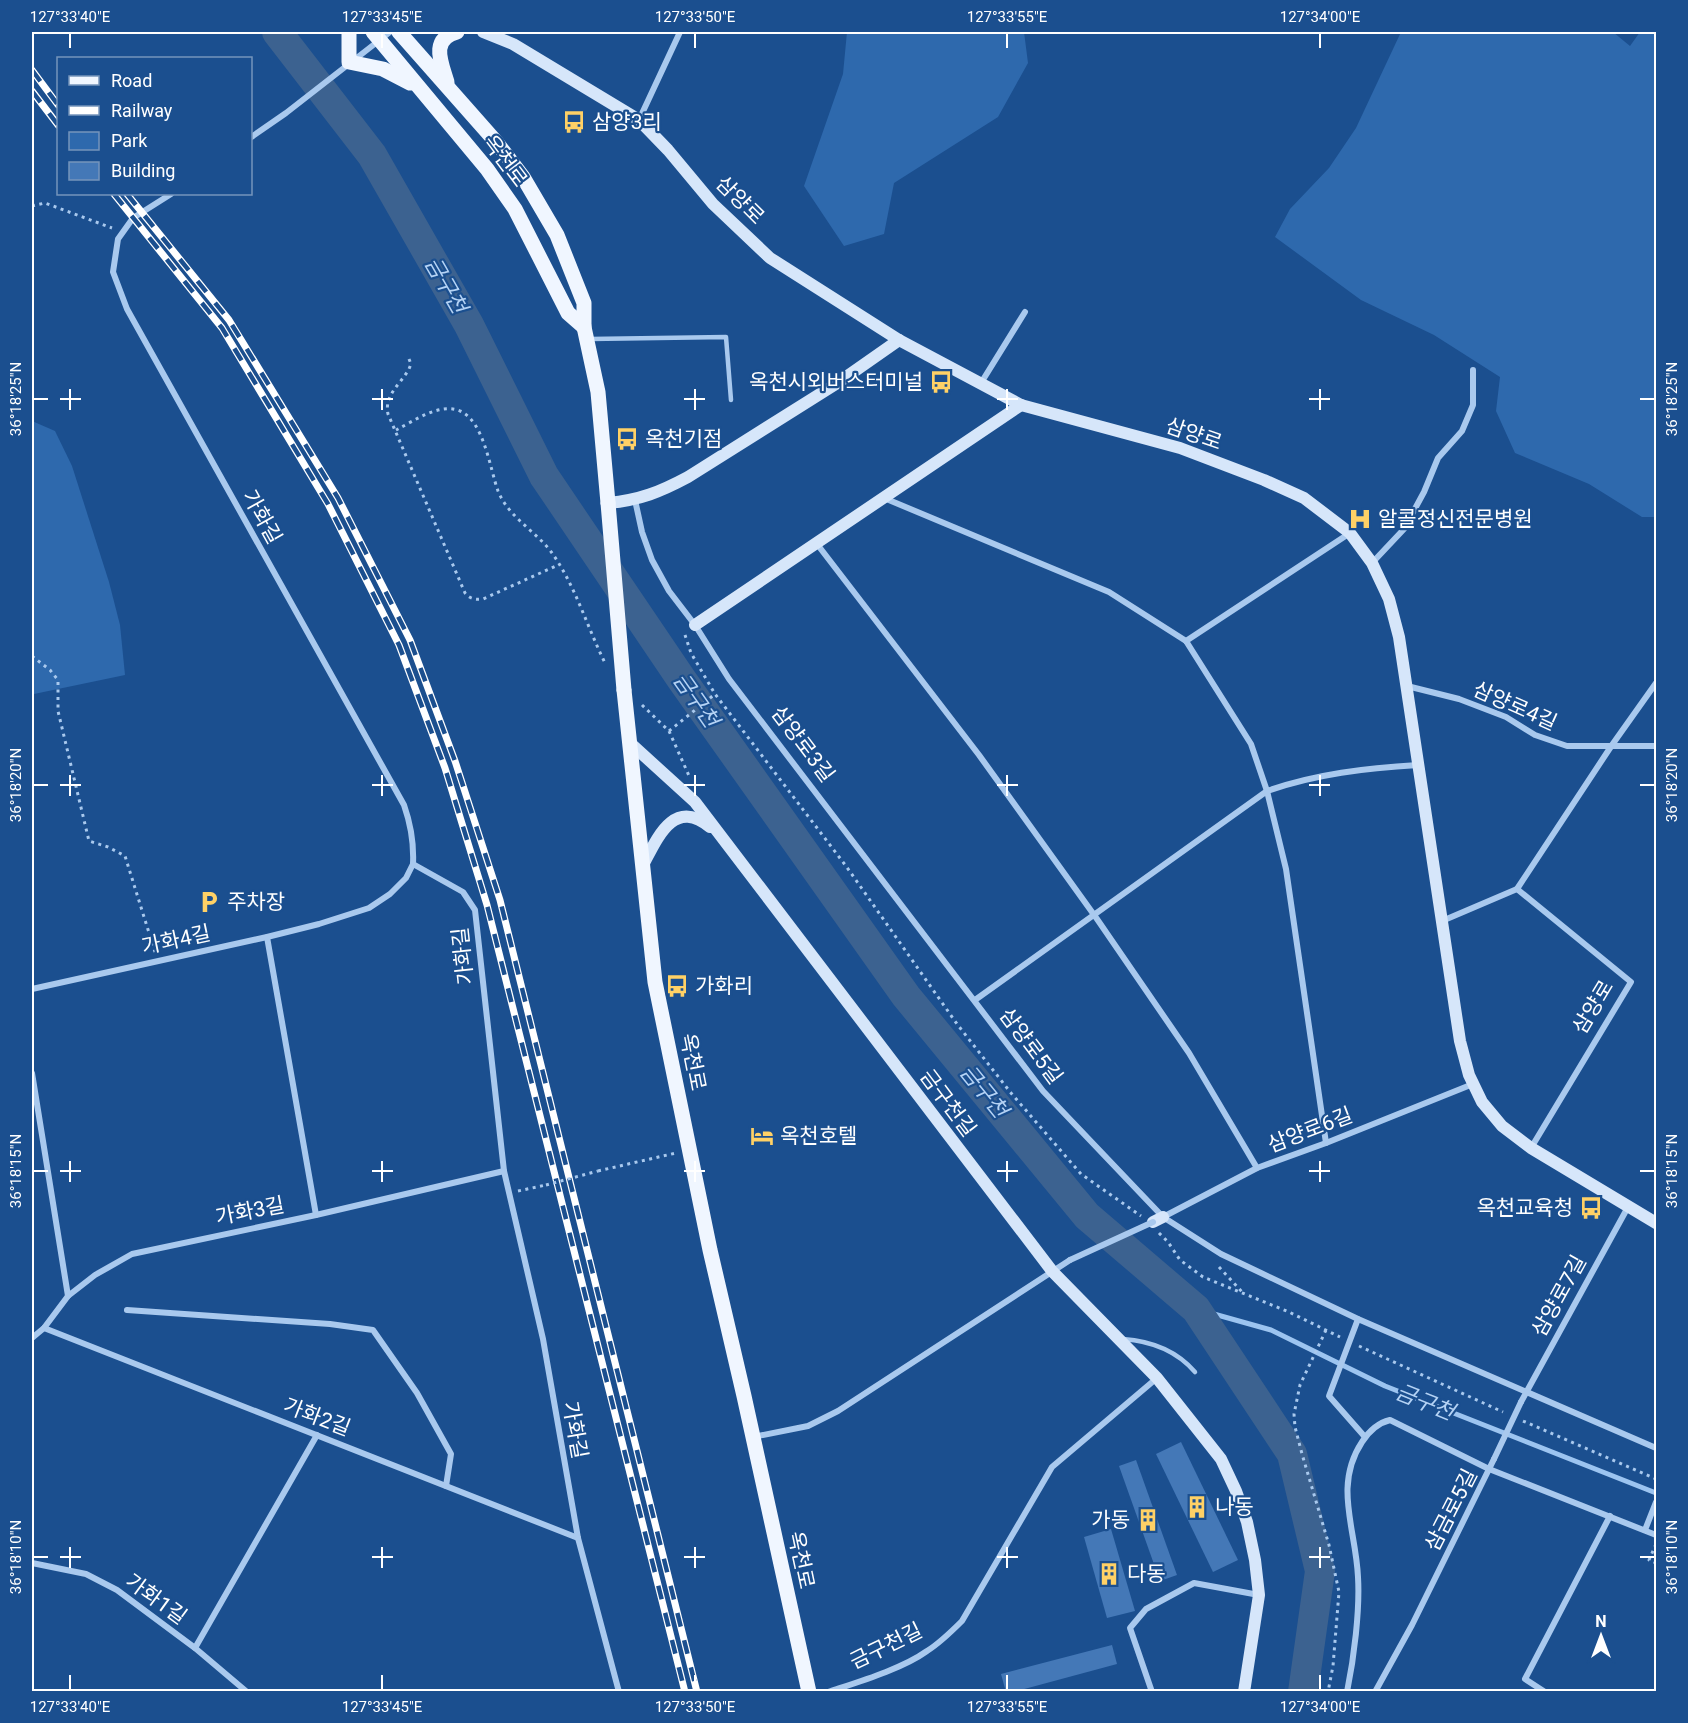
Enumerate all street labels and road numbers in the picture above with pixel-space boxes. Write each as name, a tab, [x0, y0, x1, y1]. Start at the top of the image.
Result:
street label: 옥천로	[478, 131, 532, 191]
street label: 삼양로	[711, 171, 769, 229]
street label: 삼양로	[1163, 413, 1225, 455]
street label: 가화길	[237, 486, 287, 548]
street label: 삼양로4길	[1469, 677, 1561, 735]
street label: 삼양로3길	[767, 701, 839, 787]
street label: 가화4길	[139, 921, 213, 959]
street label: 가화길	[448, 926, 478, 986]
street label: 삼양로	[1568, 976, 1618, 1038]
street label: 삼양로5길	[995, 1003, 1067, 1089]
street label: 옥천로	[676, 1031, 710, 1093]
street label: 금구천길	[915, 1065, 981, 1141]
street label: 삼양로6길	[1264, 1103, 1356, 1157]
street label: 가화3길	[213, 1193, 287, 1229]
street label: 삼양로7길	[1527, 1251, 1591, 1341]
street label: 가화2길	[280, 1393, 354, 1441]
street label: 가화길	[558, 1399, 592, 1461]
street label: 삼금로5길	[1420, 1465, 1482, 1555]
street label: 옥천로	[783, 1529, 819, 1591]
street label: 가화1길	[121, 1569, 191, 1629]
street label: 금구천길	[846, 1618, 926, 1674]

